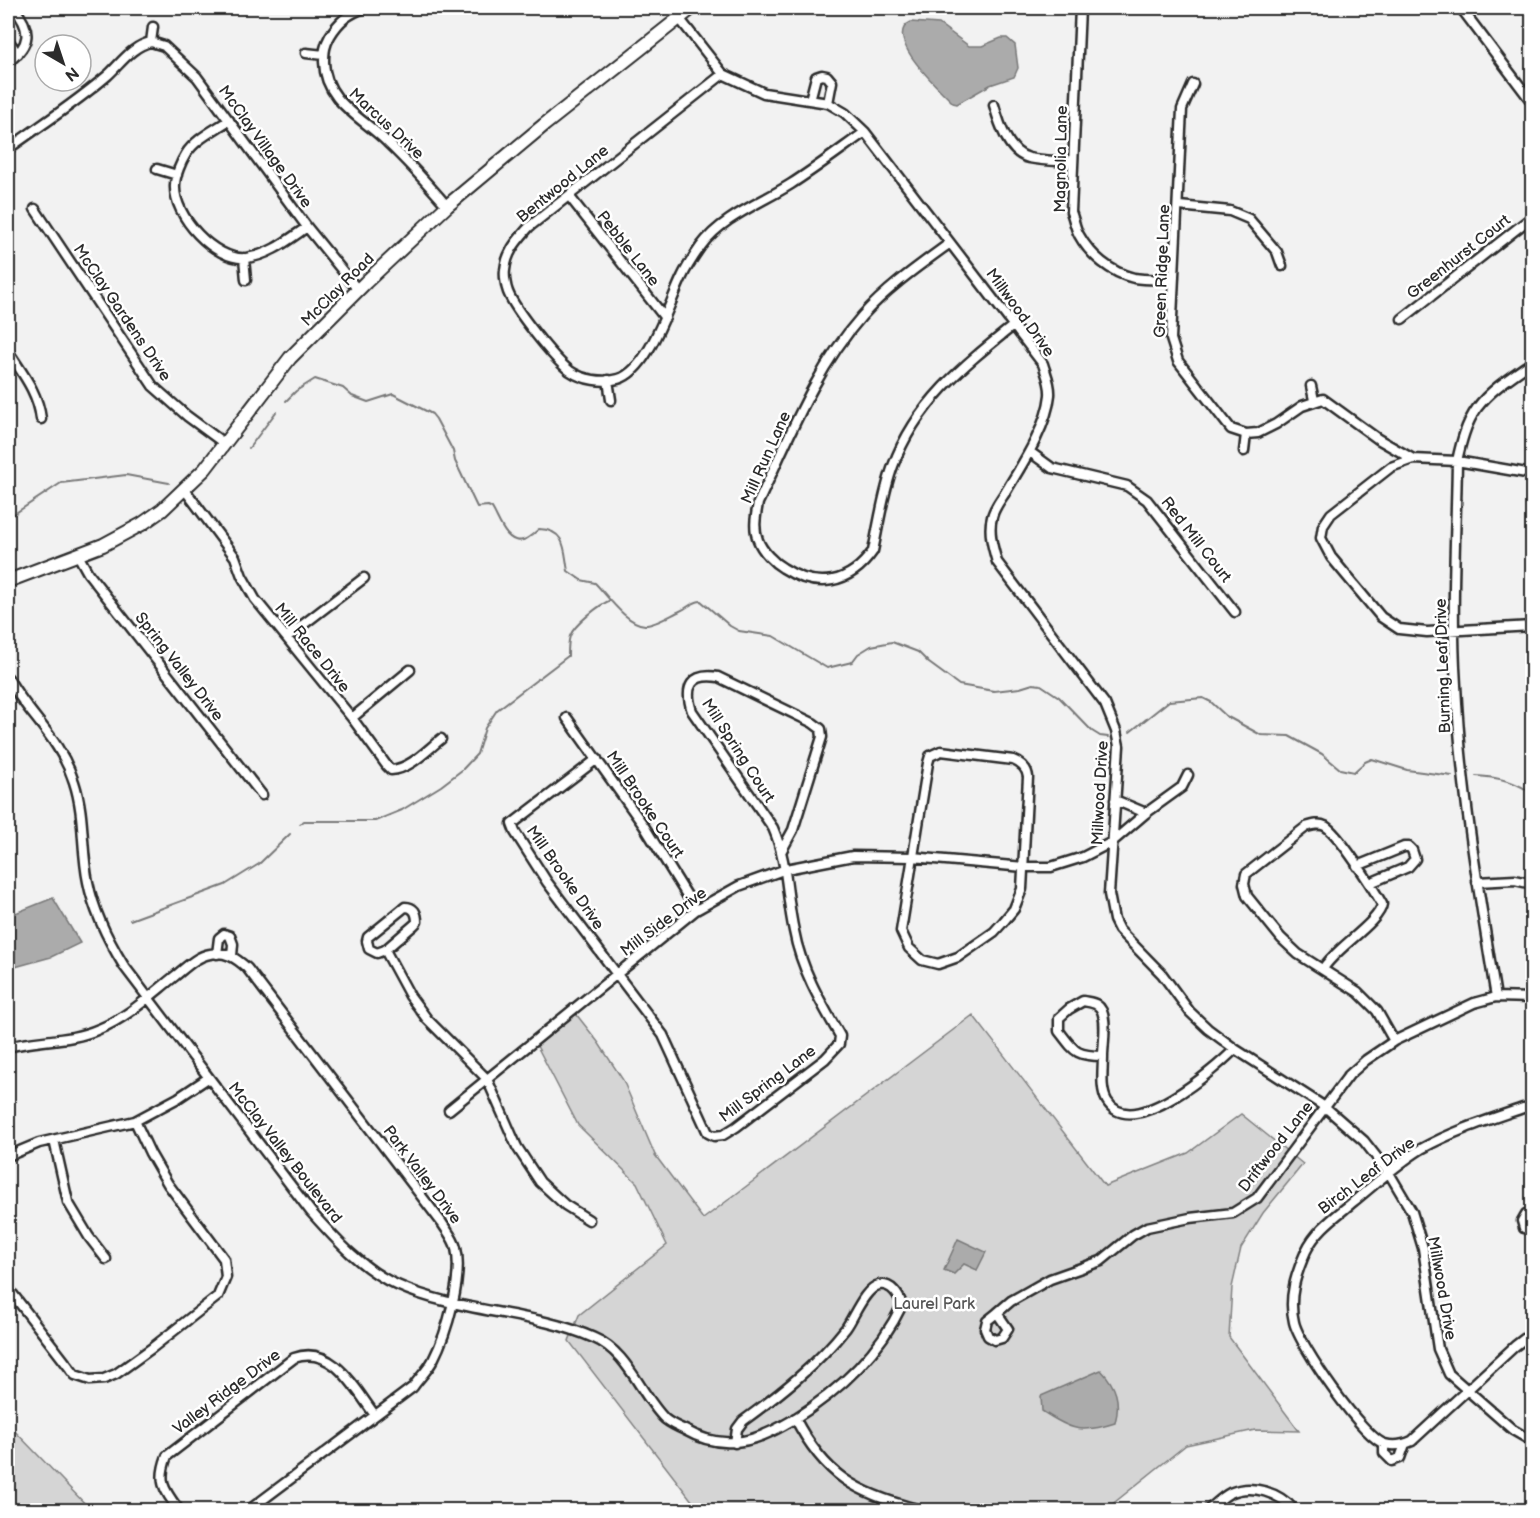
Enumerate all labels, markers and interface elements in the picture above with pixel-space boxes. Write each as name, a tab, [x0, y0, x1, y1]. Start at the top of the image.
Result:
north arrow	[33, 33, 93, 93]
text: N	[61, 62, 82, 85]
street label: McClay Village Drive	[214, 82, 316, 212]
street label: Marcus Drive	[345, 85, 428, 164]
street label: Magnolia Lane	[1051, 105, 1072, 213]
street label: Bentwood Lane	[513, 141, 613, 227]
street label: Green Ridge Lane	[1151, 204, 1174, 338]
street label: Pebble Lane	[592, 207, 663, 291]
street label: Greenhurst Court	[1403, 211, 1515, 304]
street label: McClay Gardens Drive	[69, 241, 175, 385]
street label: McClay Road	[298, 250, 379, 331]
street label: Millwood Drive	[981, 265, 1059, 361]
street label: Mill Run Lane	[738, 408, 795, 507]
street label: Red Mill Court	[1156, 493, 1235, 587]
street label: Burning Leaf Drive	[1432, 598, 1455, 734]
street label: Mill Race Drive	[270, 599, 354, 697]
street label: Spring Valley Drive	[130, 609, 227, 725]
street label: Mill Spring Court	[697, 695, 778, 806]
street label: Millwood Drive	[1088, 740, 1113, 846]
street label: Mill Brooke Court	[602, 748, 688, 862]
street label: Mill Brooke Drive	[522, 822, 608, 934]
street label: Mill Side Drive	[617, 883, 711, 961]
street label: Mill Spring Lane	[716, 1041, 820, 1127]
street label: McClay Valley Boulevard	[224, 1079, 346, 1227]
street label: Driftwood Lane	[1235, 1097, 1318, 1196]
street label: Park Valley Drive	[379, 1122, 465, 1228]
street label: Birch Leaf Drive	[1315, 1133, 1419, 1219]
street label: Millwood Drive	[1423, 1235, 1460, 1342]
park label: Laurel Park	[893, 1295, 975, 1314]
street label: Valley Ridge Drive	[169, 1345, 285, 1439]

